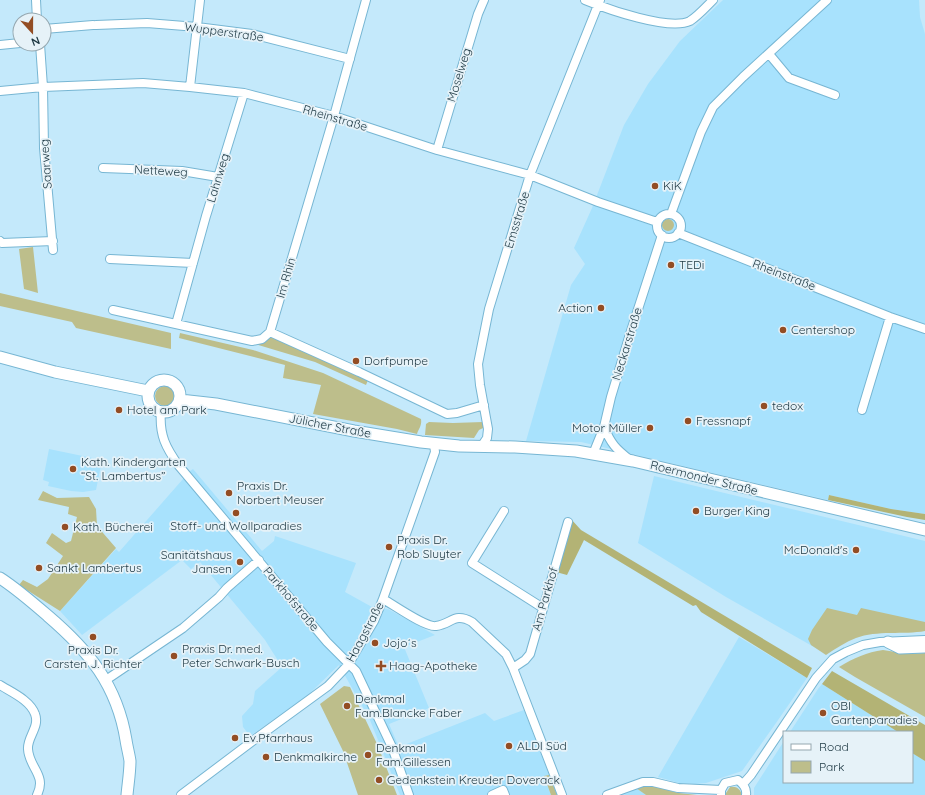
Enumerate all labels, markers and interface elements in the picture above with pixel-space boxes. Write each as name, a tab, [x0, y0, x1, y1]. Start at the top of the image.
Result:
north arrow	[12, 12, 52, 52]
street label: Wupperstraße	[184, 19, 265, 45]
text: N	[29, 33, 42, 49]
street label: Moselweg	[443, 46, 474, 104]
street label: Rheinstraße	[301, 101, 369, 134]
street label: Saarweg	[36, 139, 55, 189]
street label: Lahnweg	[203, 151, 232, 204]
street label: Netteweg	[134, 162, 188, 179]
place label: KiK	[663, 178, 682, 193]
marker: KiK	[650, 181, 660, 191]
street label: Emsstraße	[501, 189, 532, 250]
street label: Im Rhin	[273, 256, 298, 300]
street label: Rheinstraße	[750, 256, 818, 294]
place label: TEDi	[679, 257, 704, 272]
marker: TEDi	[666, 260, 676, 270]
place label: Action	[558, 300, 593, 315]
marker: Action	[596, 303, 606, 313]
street label: Neckarstraße	[608, 305, 645, 382]
place label: Centershop	[791, 322, 855, 337]
marker: Centershop	[778, 325, 788, 335]
place label: Dorfpumpe	[364, 353, 428, 368]
marker: Dorfpumpe	[351, 356, 361, 366]
place label: tedox	[772, 398, 803, 413]
marker: tedox	[759, 401, 769, 411]
place label: Hotel am Park	[127, 402, 207, 417]
marker: Hotel am Park	[114, 405, 124, 415]
street label: Jülicher Straße	[288, 410, 373, 441]
place label: Fressnapf	[696, 413, 752, 428]
marker: Fressnapf	[683, 416, 693, 426]
place label: Motor Müller	[572, 420, 642, 435]
marker: Motor Müller	[645, 423, 655, 433]
place label: Kath. Kindergarten “St. Lambertus”	[81, 454, 186, 483]
street label: Roermonder Straße	[649, 457, 760, 498]
marker: Kath. Kindergarten “St. Lambertus”	[68, 464, 78, 474]
place label: Praxis Dr. Norbert Meuser	[237, 478, 325, 507]
marker: Praxis Dr. Norbert Meuser	[224, 488, 234, 498]
place label: Burger King	[704, 503, 770, 518]
marker: Burger King	[691, 506, 701, 516]
marker: Stoff- und Wollparadies	[231, 508, 241, 518]
place label: Stoff- und Wollparadies	[170, 518, 302, 533]
place label: Kath. Bücherei	[73, 519, 153, 534]
marker: Kath. Bücherei	[60, 522, 70, 532]
place label: Praxis Dr. Rob Sluyter	[397, 532, 462, 561]
marker: Praxis Dr. Rob Sluyter	[384, 542, 394, 552]
place label: McDonald's	[784, 542, 848, 557]
marker: McDonald's	[851, 545, 861, 555]
place label: Sanitätshaus Jansen	[161, 547, 232, 576]
marker: Sanitätshaus Jansen	[235, 557, 245, 567]
place label: Sankt Lambertus	[47, 560, 142, 575]
marker: Sankt Lambertus	[34, 563, 44, 573]
street label: Parkhofstraße	[260, 564, 323, 634]
street label: Am Parkhof	[528, 565, 561, 633]
street label: Haagstraße	[342, 599, 387, 664]
marker: Praxis Dr. Carsten J. Richter	[88, 632, 98, 642]
place label: Jojo´s	[383, 635, 417, 650]
marker: Jojo´s	[370, 638, 380, 648]
place label: Praxis Dr. med. Peter Schwark-Busch	[182, 641, 300, 670]
place label: Praxis Dr. Carsten J. Richter	[44, 642, 142, 671]
marker: Praxis Dr. med. Peter Schwark-Busch	[169, 651, 179, 661]
place label: Haag-Apotheke	[389, 658, 478, 673]
marker: Haag-Apotheke	[376, 661, 386, 671]
place label: Denkmal Fam.Blancke Faber	[355, 691, 462, 720]
place label: OBI Gartenparadies	[831, 698, 918, 727]
marker: Denkmal Fam.Blancke Faber	[342, 701, 352, 711]
marker: OBI Gartenparadies	[818, 708, 828, 718]
place label: Ev.Pfarrhaus	[243, 730, 313, 745]
legend	[783, 731, 913, 783]
marker: Ev.Pfarrhaus	[230, 733, 240, 743]
place label: ALDI Süd	[517, 738, 567, 753]
text: Road	[819, 739, 849, 754]
place label: Denkmal Fam.Gillessen	[376, 740, 451, 769]
marker: ALDI Süd	[504, 741, 514, 751]
place label: Denkmalkirche	[274, 749, 357, 764]
marker: Denkmal Fam.Gillessen	[363, 750, 373, 760]
marker: Denkmalkirche	[261, 752, 271, 762]
text: Park	[819, 759, 844, 774]
place label: Gedenkstein Kreuder Doverack	[387, 772, 560, 787]
marker: Gedenkstein Kreuder Doverack	[374, 775, 384, 785]

